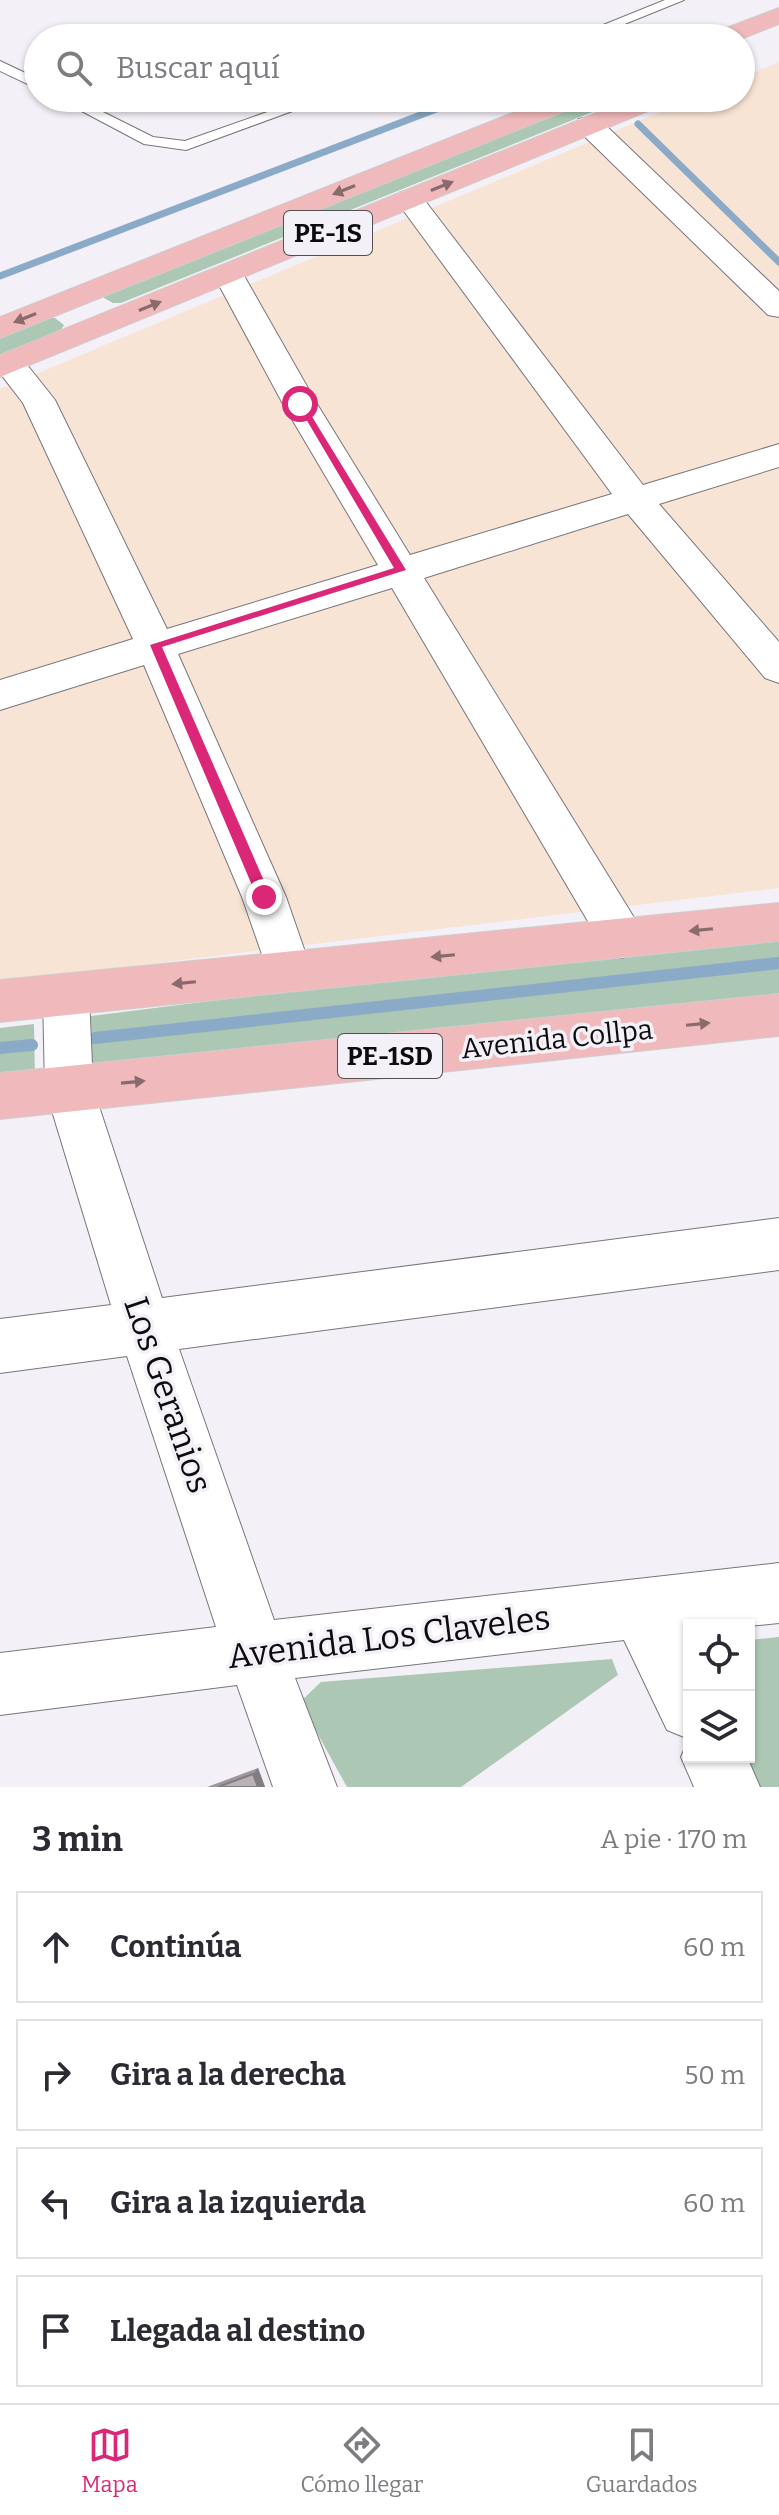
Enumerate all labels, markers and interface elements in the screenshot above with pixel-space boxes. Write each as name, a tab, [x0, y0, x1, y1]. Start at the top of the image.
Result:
search box	[24, 24, 755, 112]
icon: search	[52, 46, 96, 90]
text: Buscar aquí	[116, 50, 280, 86]
one-way arrow	[430, 179, 454, 192]
one-way arrow	[332, 183, 356, 196]
road number: PE-1S	[284, 211, 372, 255]
one-way arrow	[138, 299, 162, 312]
one-way arrow	[13, 311, 37, 324]
route start	[282, 386, 318, 422]
route end	[246, 879, 282, 915]
one-way arrow	[688, 923, 713, 936]
one-way arrow	[430, 950, 455, 963]
one-way arrow	[171, 976, 196, 989]
street label: Avenida Collpa	[459, 1013, 655, 1065]
one-way arrow	[686, 1017, 711, 1030]
road number: PE-1SD	[338, 1034, 442, 1078]
one-way arrow	[121, 1075, 146, 1088]
street label: Los Geranios	[115, 1292, 221, 1498]
street label: Avenida Los Claveles	[225, 1597, 553, 1677]
map controls	[683, 1619, 755, 1763]
button: locate	[683, 1619, 755, 1691]
button: layers	[683, 1691, 755, 1763]
text: 3 min	[32, 1819, 123, 1860]
text: A pie · 170 m	[600, 1824, 747, 1855]
icon: ahead	[34, 1925, 78, 1969]
text: Continúa	[110, 1929, 241, 1965]
text: 60 m	[683, 1932, 745, 1963]
icon: right	[34, 2053, 78, 2097]
text: Gira a la derecha	[110, 2057, 346, 2093]
text: 50 m	[684, 2060, 745, 2091]
icon: left	[34, 2181, 78, 2225]
text: Gira a la izquierda	[110, 2185, 366, 2221]
text: 60 m	[683, 2188, 745, 2219]
icon: arrive	[34, 2309, 78, 2353]
text: Llegada al destino	[110, 2313, 365, 2349]
tab: Mapa	[81, 2423, 138, 2498]
tab: Cómo llegar	[300, 2423, 423, 2498]
tab: Guardados	[586, 2423, 698, 2498]

